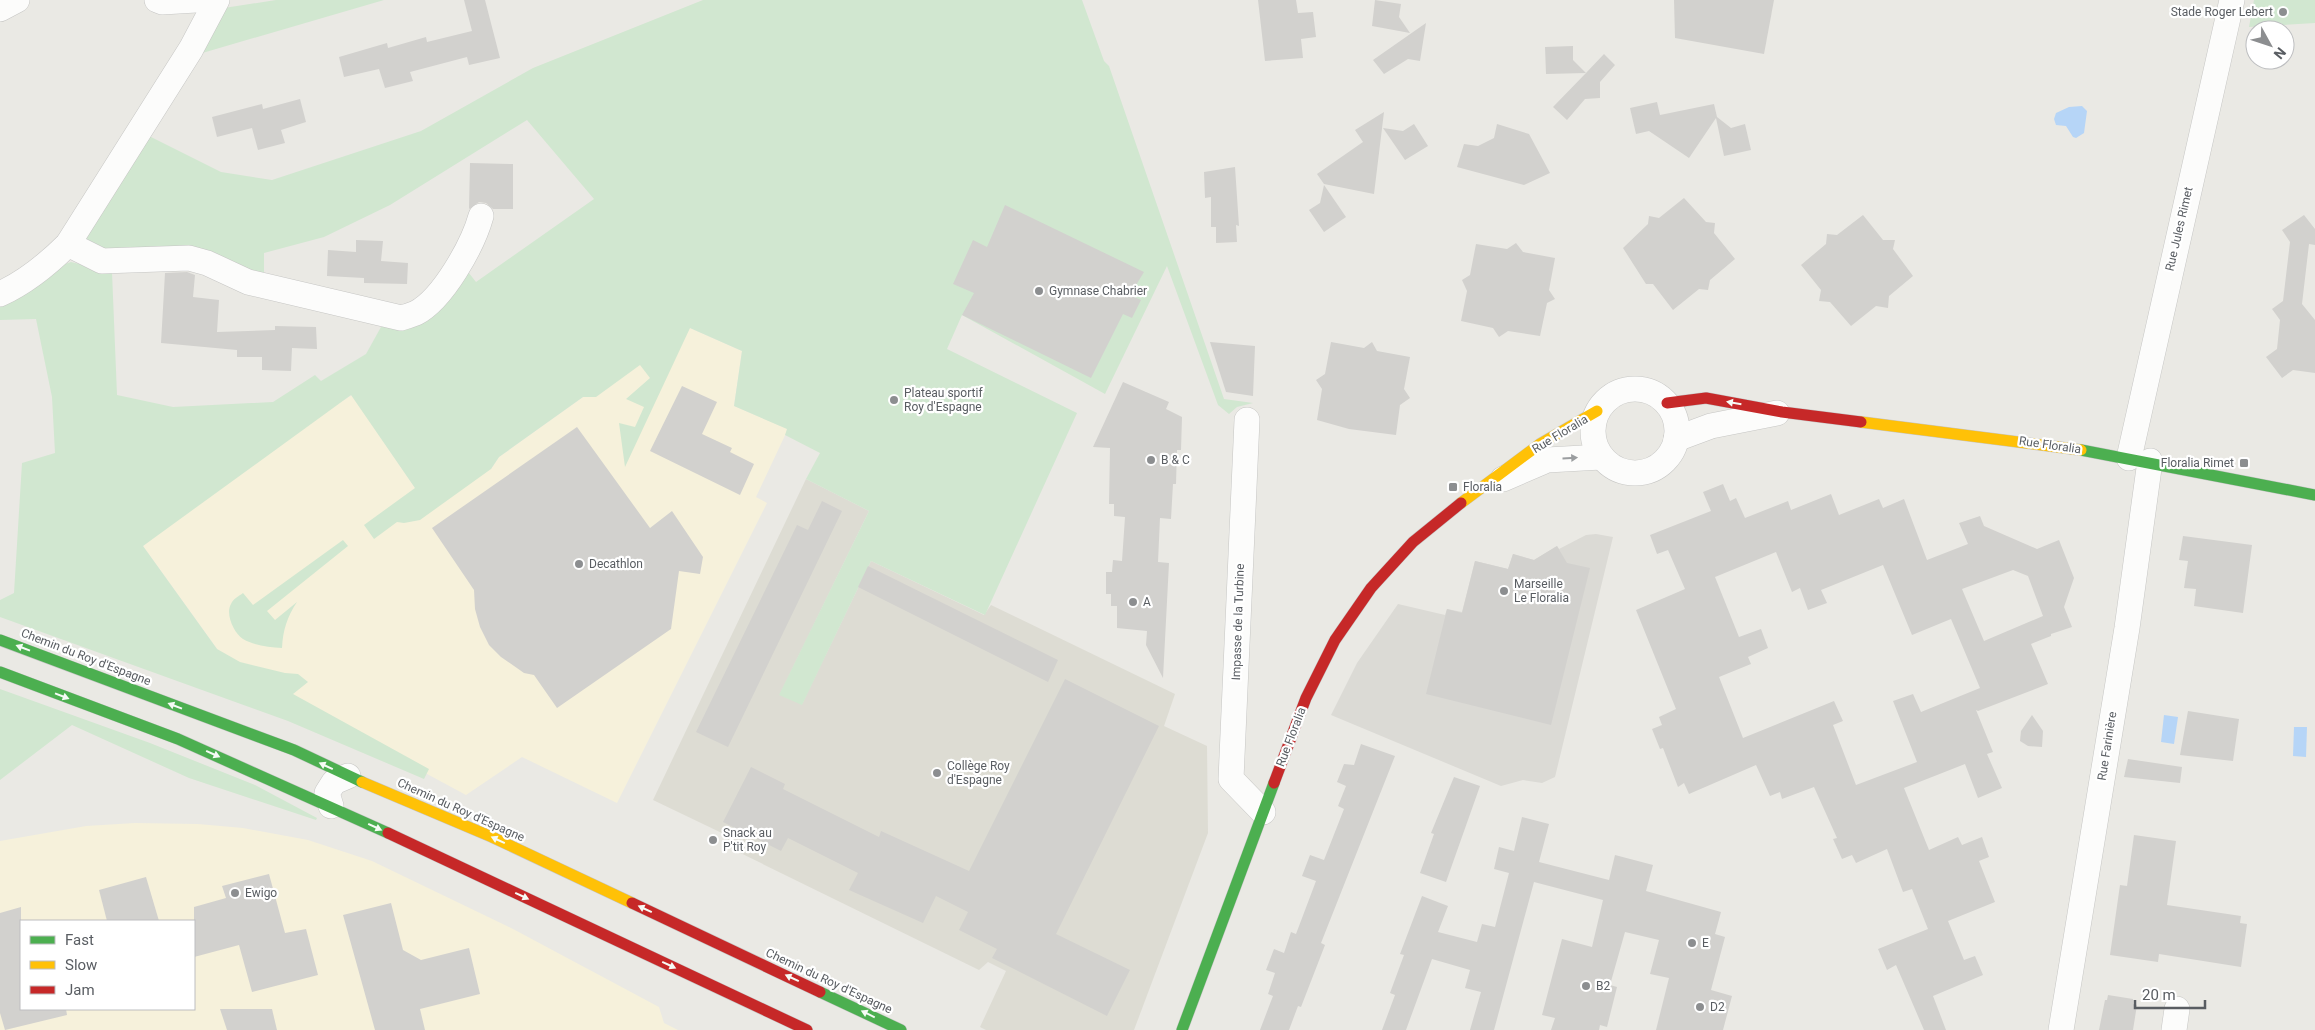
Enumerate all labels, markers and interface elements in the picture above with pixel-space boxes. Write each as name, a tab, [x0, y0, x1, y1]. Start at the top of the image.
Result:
place label: Stade Roger Lebert	[2171, 5, 2273, 19]
marker: Stade Roger Lebert	[2277, 6, 2289, 18]
north arrow	[2245, 20, 2295, 70]
text: N	[2271, 44, 2289, 62]
street label: Rue Jules Rimet	[2162, 185, 2196, 273]
place label: Gymnase Chabrier	[1049, 284, 1147, 298]
marker: Gymnase Chabrier	[1033, 285, 1045, 297]
place label: Plateau sportif Roy d'Espagne	[904, 386, 983, 414]
marker: Plateau sportif Roy d'Espagne	[888, 394, 900, 406]
one-way arrow	[1726, 399, 1742, 407]
street label: Rue Floralia	[1530, 412, 1590, 456]
street label: Rue Floralia	[2018, 434, 2082, 456]
place label: B & C	[1161, 453, 1190, 467]
marker: B & C	[1145, 454, 1157, 466]
one-way arrow	[1562, 454, 1578, 462]
place label: Floralia Rimet	[2161, 456, 2234, 470]
marker: Floralia Rimet	[2238, 457, 2250, 469]
place label: Floralia	[1463, 480, 1502, 494]
marker: Floralia	[1447, 481, 1459, 493]
place label: Decathlon	[589, 557, 643, 571]
marker: Decathlon	[573, 558, 585, 570]
street label: Impasse de la Turbine	[1229, 563, 1247, 681]
place label: Marseille Le Floralia	[1514, 577, 1569, 605]
marker: Marseille Le Floralia	[1498, 585, 1510, 597]
place label: A	[1143, 595, 1151, 609]
marker: A	[1127, 596, 1139, 608]
street label: Chemin du Roy d'Espagne	[19, 626, 153, 688]
one-way arrow	[16, 644, 30, 652]
one-way arrow	[55, 692, 70, 700]
one-way arrow	[168, 702, 183, 709]
street label: Rue Floralia	[1273, 705, 1309, 769]
street label: Rue Farinière	[2095, 711, 2119, 781]
one-way arrow	[206, 751, 220, 759]
place label: Collège Roy d'Espagne	[947, 759, 1010, 787]
one-way arrow	[319, 761, 333, 769]
marker: Collège Roy d'Espagne	[931, 767, 943, 779]
street label: Chemin du Roy d'Espagne	[395, 776, 527, 844]
one-way arrow	[368, 823, 382, 831]
place label: Snack au P'tit Roy	[723, 826, 772, 854]
marker: Snack au P'tit Roy	[707, 834, 719, 846]
one-way arrow	[491, 835, 505, 843]
place label: Ewigo	[245, 886, 277, 900]
marker: Ewigo	[229, 887, 241, 899]
one-way arrow	[515, 892, 529, 900]
one-way arrow	[638, 905, 652, 913]
legend	[20, 920, 195, 1010]
text: Fast	[65, 931, 94, 949]
place label: E	[1702, 936, 1709, 950]
marker: E	[1686, 937, 1698, 949]
street label: Chemin du Roy d'Espagne	[764, 946, 894, 1016]
text: Slow	[65, 956, 97, 974]
one-way arrow	[662, 961, 676, 969]
one-way arrow	[785, 974, 799, 982]
scale bar	[2135, 978, 2205, 1010]
place label: B2	[1596, 979, 1610, 993]
marker: B2	[1580, 980, 1592, 992]
text: Jam	[65, 981, 95, 999]
text: 20 m	[2142, 986, 2176, 1004]
place label: D2	[1710, 1000, 1725, 1014]
marker: D2	[1694, 1001, 1706, 1013]
one-way arrow	[861, 1010, 875, 1018]

